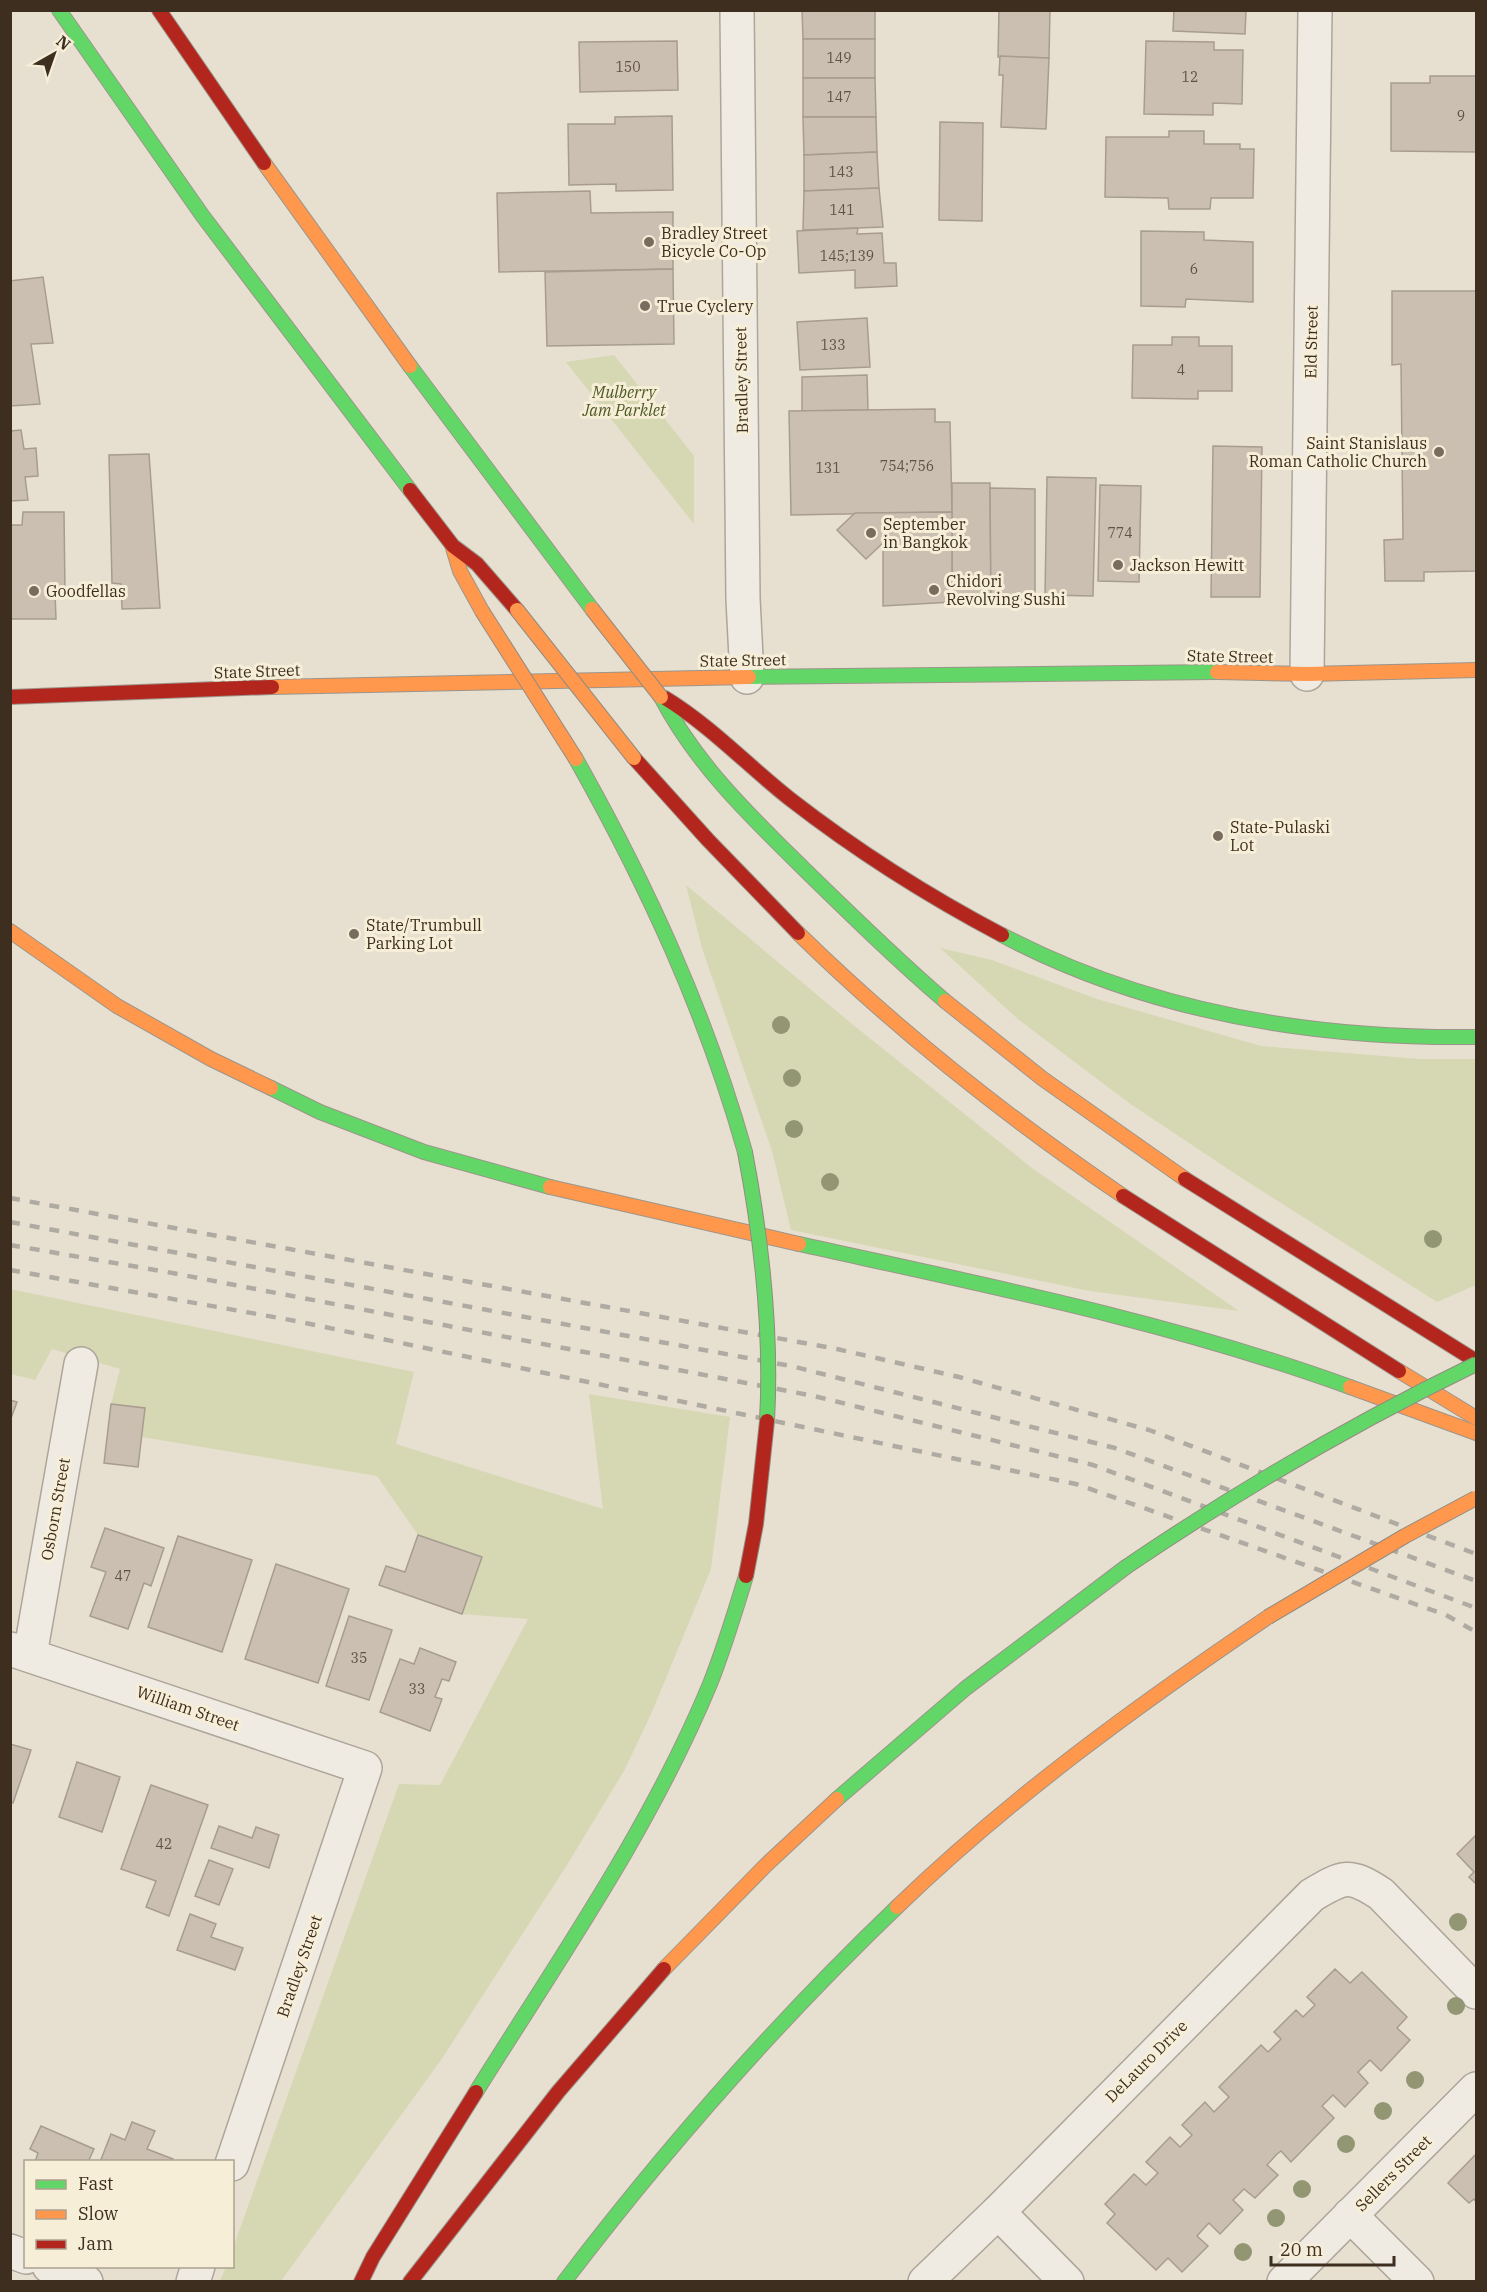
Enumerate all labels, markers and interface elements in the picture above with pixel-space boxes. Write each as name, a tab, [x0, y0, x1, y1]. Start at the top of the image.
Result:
north arrow	[24, 24, 84, 84]
text: N	[52, 31, 75, 54]
house number: 149	[826, 49, 852, 67]
house number: 150	[615, 58, 641, 76]
house number: 12	[1182, 68, 1198, 86]
house number: 147	[826, 88, 852, 106]
house number: 9	[1457, 107, 1465, 125]
house number: 143	[828, 163, 854, 181]
house number: 141	[829, 201, 855, 219]
place label: Bradley Street Bicycle Co-Op	[661, 223, 768, 261]
marker: Bradley Street Bicycle Co-Op	[642, 235, 656, 249]
house number: 145;139	[820, 247, 874, 265]
house number: 6	[1190, 260, 1198, 278]
place label: True Cyclery	[657, 296, 754, 316]
marker: True Cyclery	[638, 299, 652, 313]
street label: Eld Street	[1300, 305, 1322, 379]
street label: Bradley Street	[730, 326, 752, 434]
house number: 133	[820, 336, 846, 354]
house number: 4	[1177, 361, 1185, 379]
park label: Mulberry Jam Parklet	[581, 382, 667, 420]
place label: Saint Stanislaus Roman Catholic Church	[1249, 433, 1427, 471]
marker: Saint Stanislaus Roman Catholic Church	[1432, 445, 1446, 459]
house number: 754;756	[880, 457, 934, 475]
house number: 131	[815, 459, 841, 477]
place label: September in Bangkok	[883, 514, 968, 552]
house number: 774	[1107, 524, 1133, 542]
marker: September in Bangkok	[864, 526, 878, 540]
place label: Jackson Hewitt	[1130, 555, 1244, 575]
marker: Jackson Hewitt	[1111, 558, 1125, 572]
place label: Chidori Revolving Sushi	[946, 571, 1066, 609]
place label: Goodfellas	[46, 581, 126, 601]
marker: Chidori Revolving Sushi	[927, 583, 941, 597]
marker: Goodfellas	[27, 584, 41, 598]
street label: State Street	[1187, 645, 1274, 667]
street label: State Street	[700, 649, 787, 671]
street label: State Street	[213, 659, 301, 683]
place label: State-Pulaski Lot	[1230, 817, 1330, 855]
marker: State-Pulaski Lot	[1211, 829, 1225, 843]
place label: State/Trumbull Parking Lot	[366, 915, 482, 953]
marker: State/Trumbull Parking Lot	[347, 927, 361, 941]
street label: Osborn Street	[36, 1456, 74, 1562]
house number: 47	[115, 1567, 131, 1585]
house number: 35	[351, 1649, 367, 1667]
house number: 33	[409, 1680, 425, 1698]
street label: William Street	[134, 1681, 242, 1735]
house number: 42	[156, 1835, 172, 1853]
street label: Bradley Street	[272, 1912, 326, 2020]
street label: DeLauro Drive	[1101, 2016, 1191, 2106]
street label: Sellers Street	[1351, 2130, 1436, 2215]
legend	[24, 2160, 234, 2268]
text: Fast	[78, 2172, 113, 2195]
text: Slow	[78, 2202, 118, 2225]
scale bar	[1271, 2229, 1394, 2267]
text: Jam	[78, 2232, 113, 2255]
text: 20 m	[1280, 2238, 1323, 2261]

